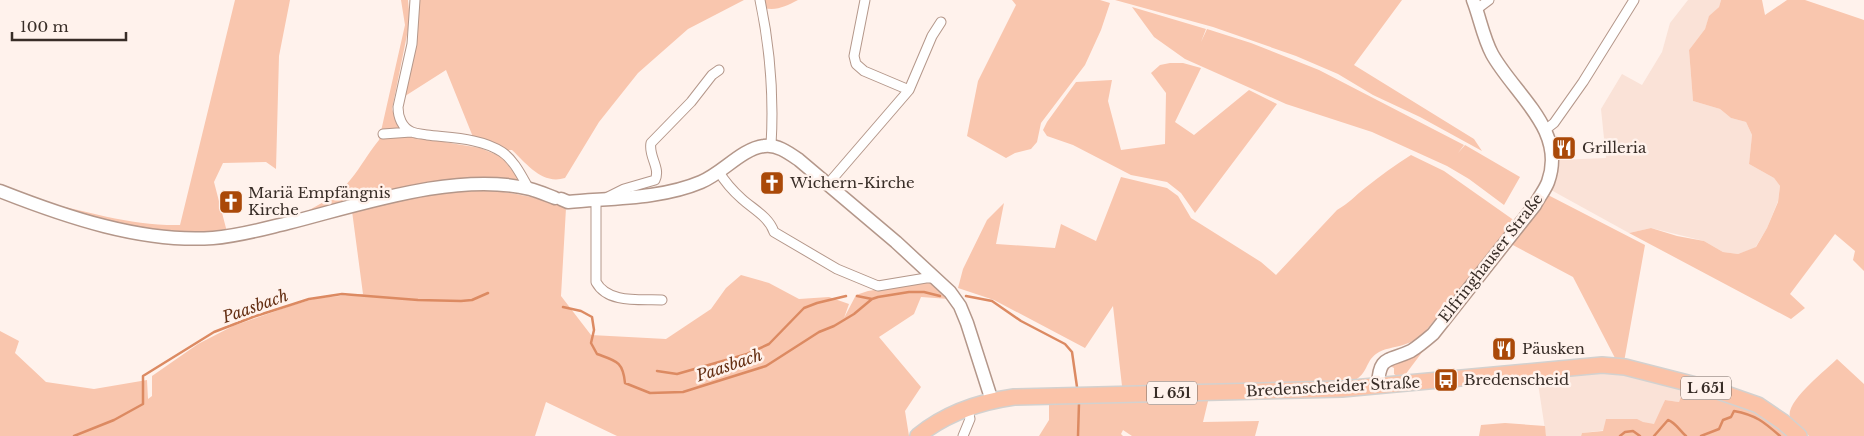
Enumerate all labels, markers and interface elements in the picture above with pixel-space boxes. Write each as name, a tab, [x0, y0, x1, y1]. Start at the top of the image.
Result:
scale bar	[12, 10, 126, 42]
text: 100 m	[20, 17, 69, 36]
restaurant icon: Grilleria	[1551, 135, 1577, 161]
place label: Grilleria	[1582, 138, 1647, 157]
church icon: Wichern-Kirche	[759, 170, 785, 196]
place label: Wichern-Kirche	[789, 173, 915, 192]
place label: Mariä Empfängnis Kirche	[248, 183, 391, 219]
church icon: Mariä Empfängnis Kirche	[218, 189, 244, 215]
street label: Elfringhauser Straße	[1434, 189, 1547, 326]
water label: Paasbach	[218, 285, 291, 327]
restaurant icon: Päusken	[1491, 336, 1517, 362]
place label: Päusken	[1522, 339, 1585, 358]
water label: Paasbach	[692, 344, 765, 386]
bus stop icon: Bredenscheid	[1433, 367, 1459, 393]
place label: Bredenscheid	[1464, 370, 1569, 389]
street label: Bredenscheider Straße	[1245, 372, 1421, 401]
road number: L 651	[1681, 376, 1731, 399]
road number: L 651	[1147, 382, 1197, 404]

